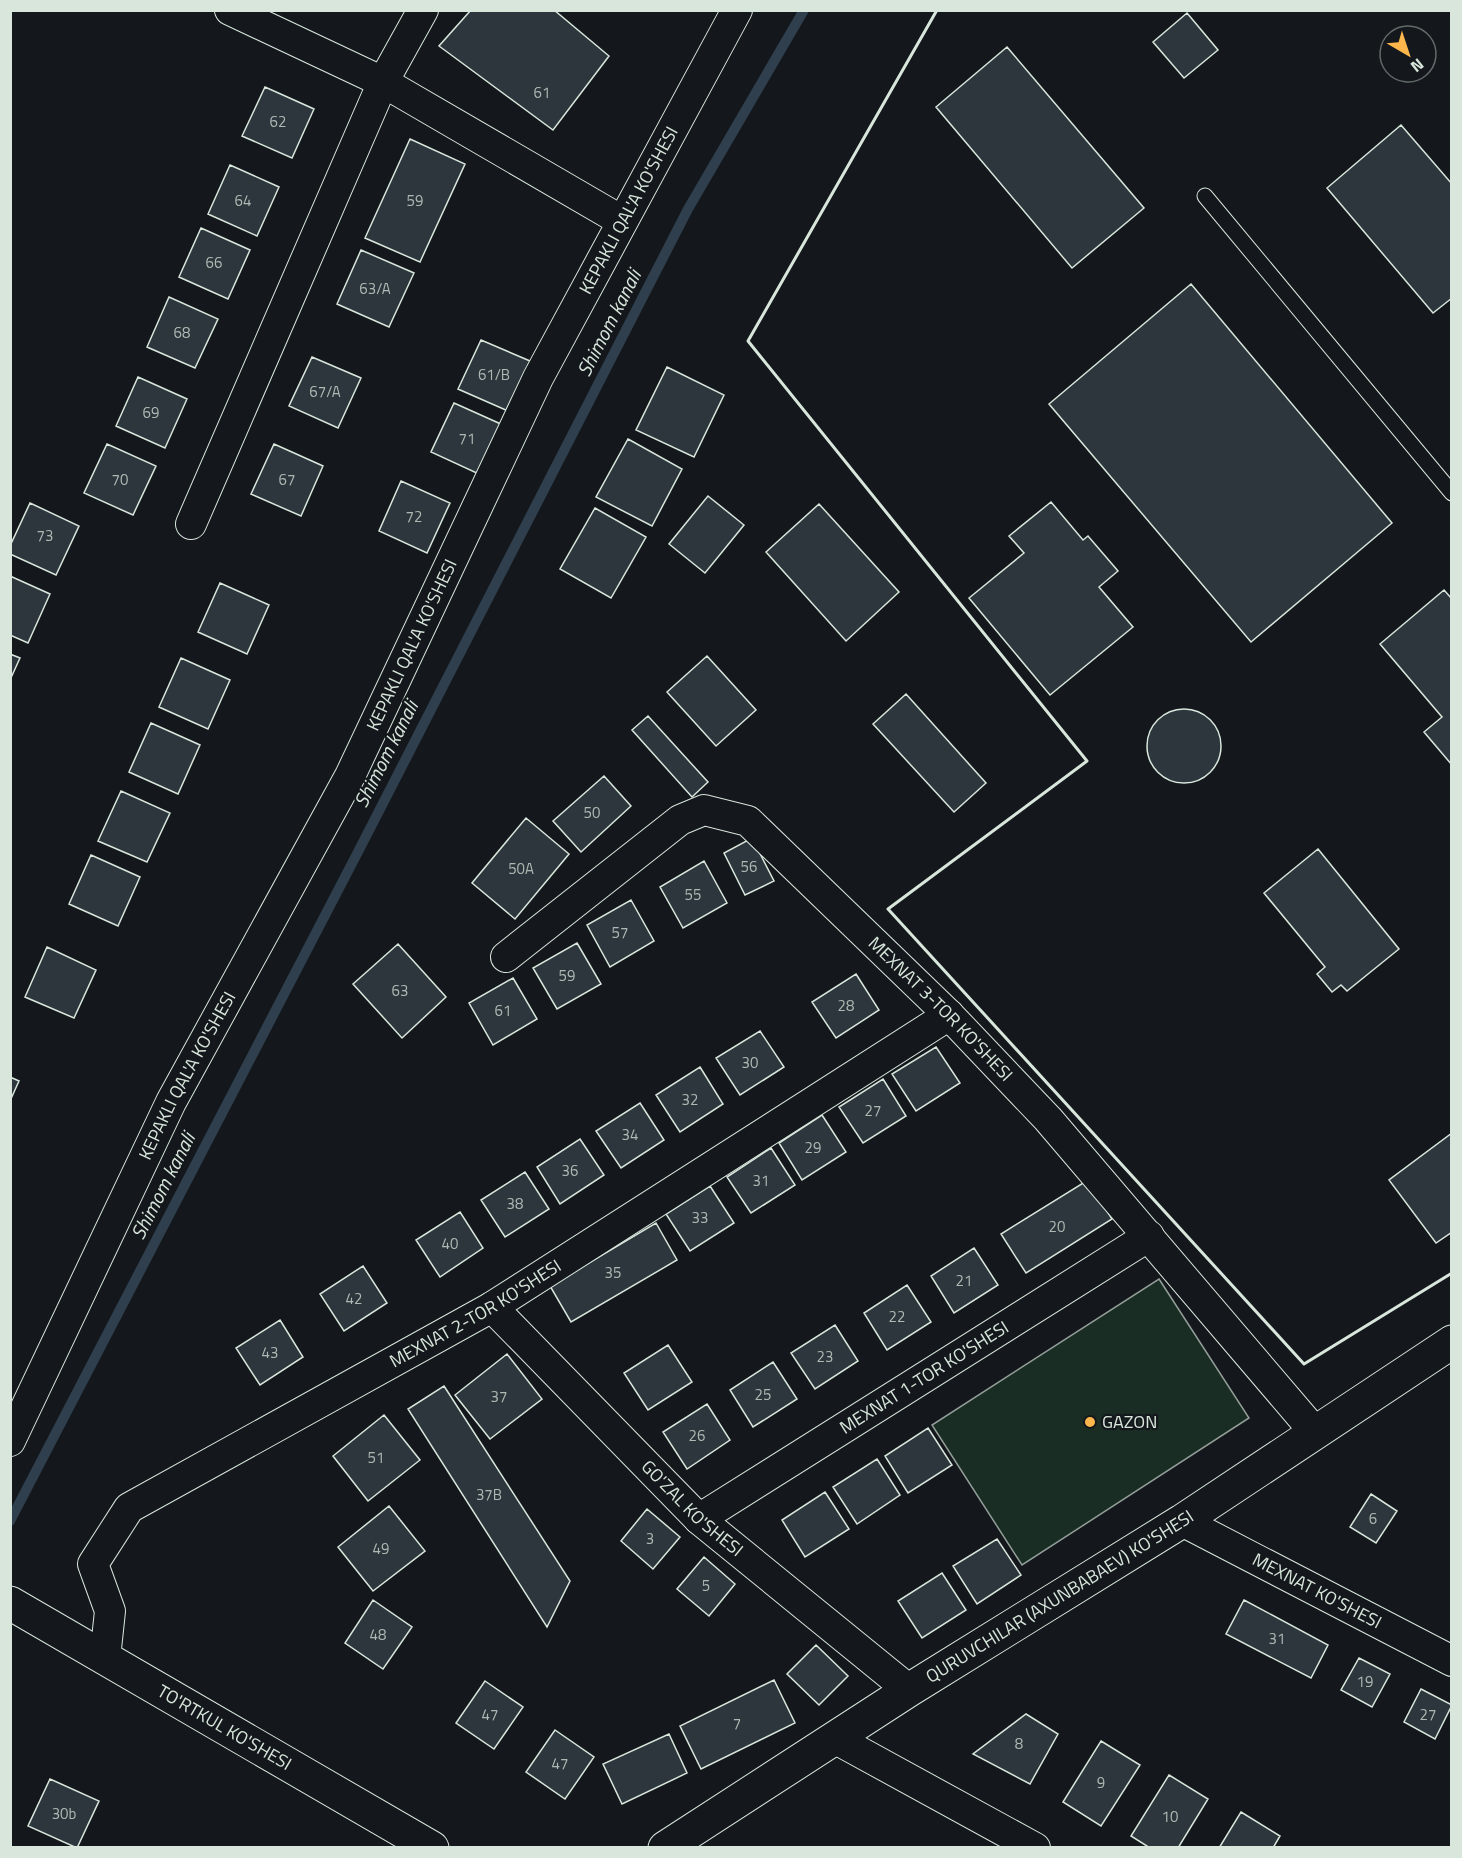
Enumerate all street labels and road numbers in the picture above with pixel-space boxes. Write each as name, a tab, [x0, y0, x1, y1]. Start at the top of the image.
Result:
street label: KEPAKLI QAL'A KO'SHESI	[572, 121, 685, 299]
street label: KEPAKLI QAL'A KO'SHESI	[359, 555, 464, 735]
street label: MEXNAT 3-TOR KO'SHESI	[862, 930, 1019, 1087]
street label: KEPAKLI QAL'A KO'SHESI	[131, 986, 242, 1164]
street label: MEXNAT 2-TOR KO'SHESI	[384, 1252, 566, 1374]
street label: MEXNAT 1-TOR KO'SHESI	[834, 1314, 1014, 1440]
street label: GO'ZAL KO'SHESI	[635, 1453, 749, 1563]
street label: QURUVCHILAR (AXUNBABAEV) KO'SHESI	[920, 1503, 1199, 1689]
street label: MEXNAT KO'SHESI	[1248, 1546, 1387, 1635]
street label: TO'RTKUL KO'SHESI	[153, 1677, 297, 1777]

